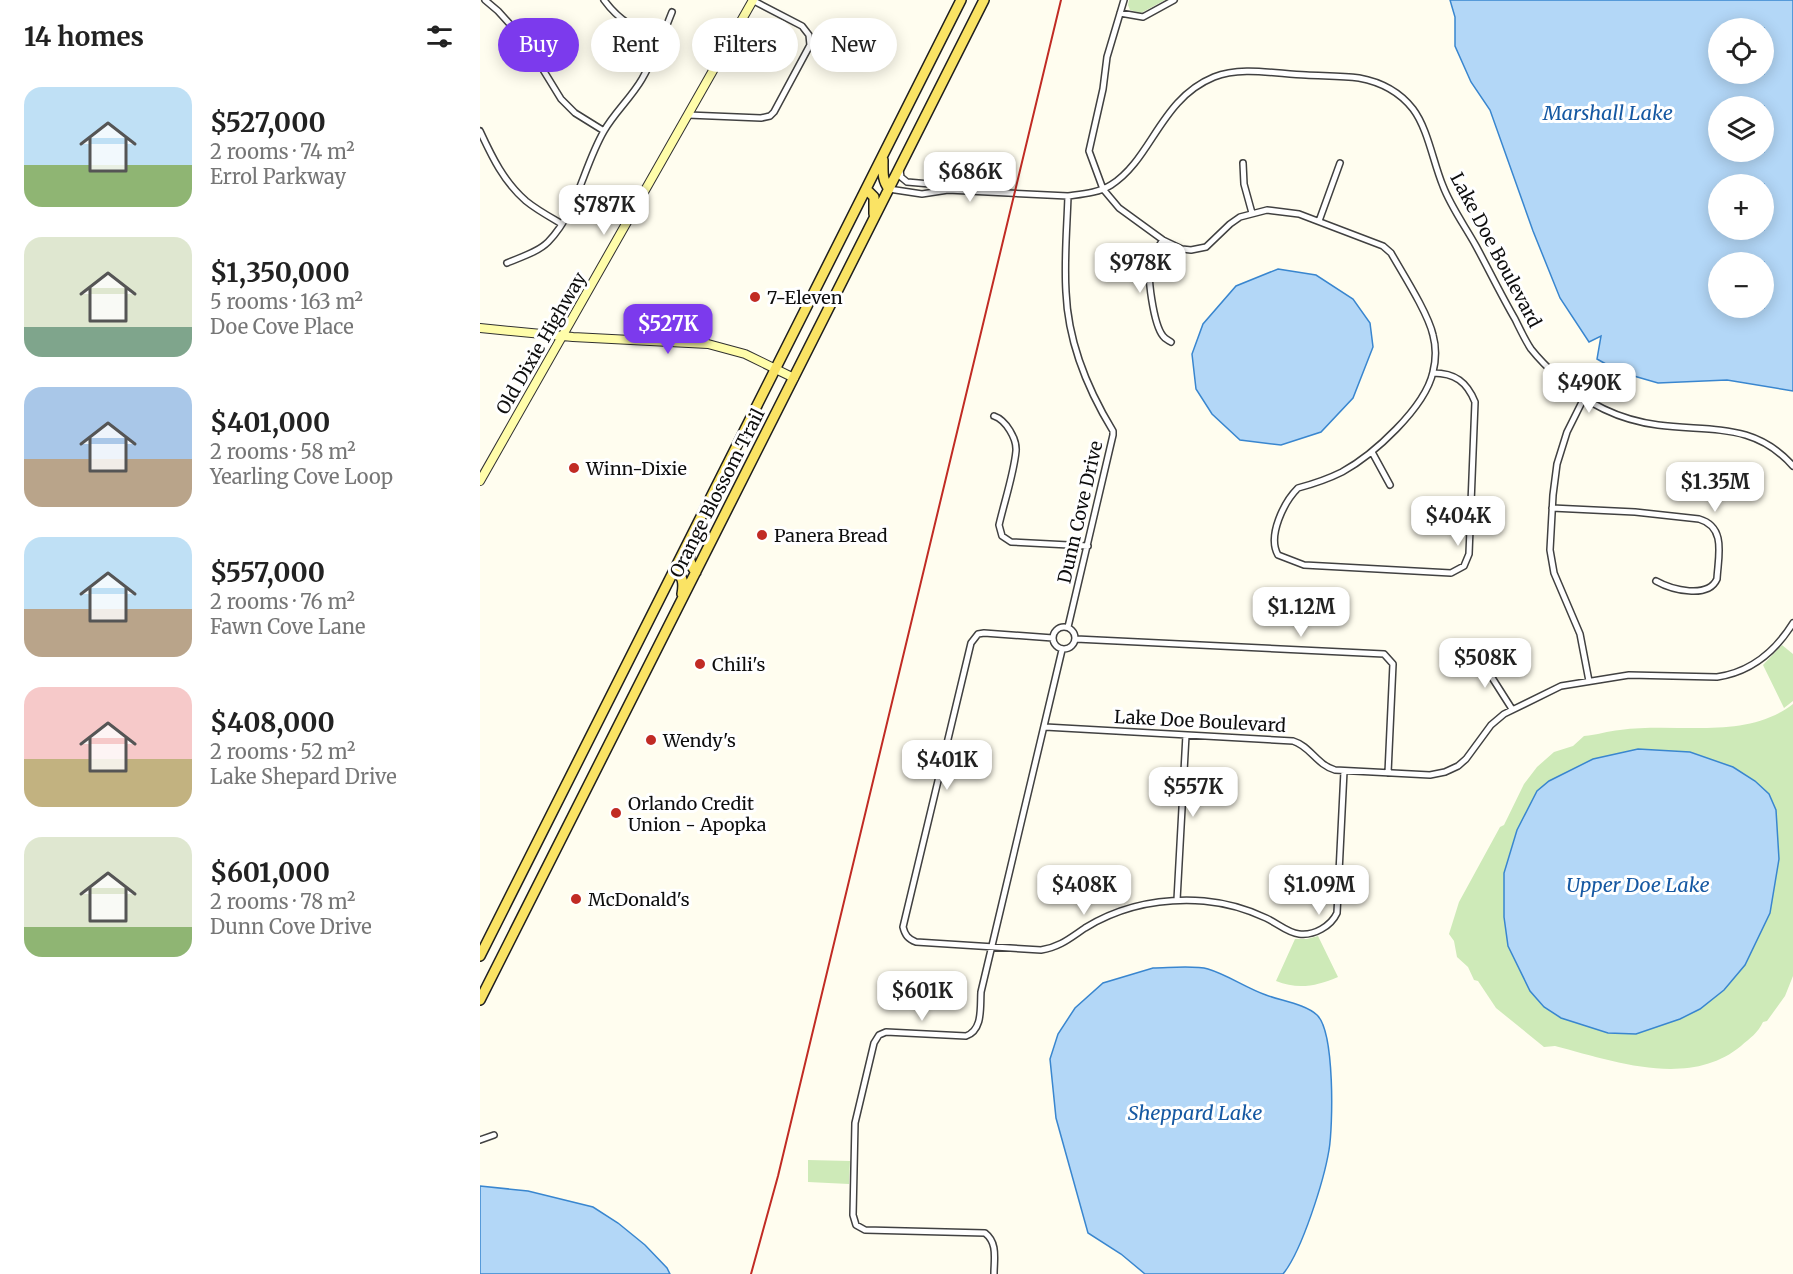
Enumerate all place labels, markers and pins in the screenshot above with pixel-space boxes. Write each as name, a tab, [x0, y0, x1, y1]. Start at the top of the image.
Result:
pin: $686K	[928, 152, 1012, 203]
pin: $787K	[562, 185, 646, 236]
pin: $978K	[1098, 243, 1182, 294]
place label: 7-Eleven	[767, 286, 843, 309]
marker: 7-Eleven	[748, 290, 762, 304]
pin: $527K	[626, 304, 710, 355]
pin: $490K	[1547, 363, 1631, 414]
place label: Winn-Dixie	[585, 457, 687, 480]
marker: Winn-Dixie	[567, 461, 581, 475]
pin: $1.35M	[1666, 462, 1764, 513]
pin: $404K	[1416, 496, 1500, 547]
place label: Panera Bread	[774, 524, 888, 547]
marker: Panera Bread	[755, 528, 769, 542]
pin: $1.12M	[1252, 587, 1350, 638]
pin: $508K	[1443, 638, 1527, 689]
place label: Chili's	[712, 653, 765, 676]
marker: Chili's	[693, 657, 707, 671]
place label: Wendy's	[662, 729, 736, 752]
marker: Wendy's	[644, 733, 658, 747]
pin: $401K	[905, 740, 989, 791]
pin: $557K	[1151, 767, 1235, 818]
place label: Orlando Credit Union - Apopka	[628, 792, 767, 836]
marker: Orlando Credit Union - Apopka	[609, 806, 623, 820]
pin: $408K	[1042, 865, 1126, 916]
pin: $1.09M	[1270, 865, 1368, 916]
place label: McDonald's	[588, 888, 690, 911]
marker: McDonald's	[569, 892, 583, 906]
pin: $601K	[880, 971, 964, 1022]

